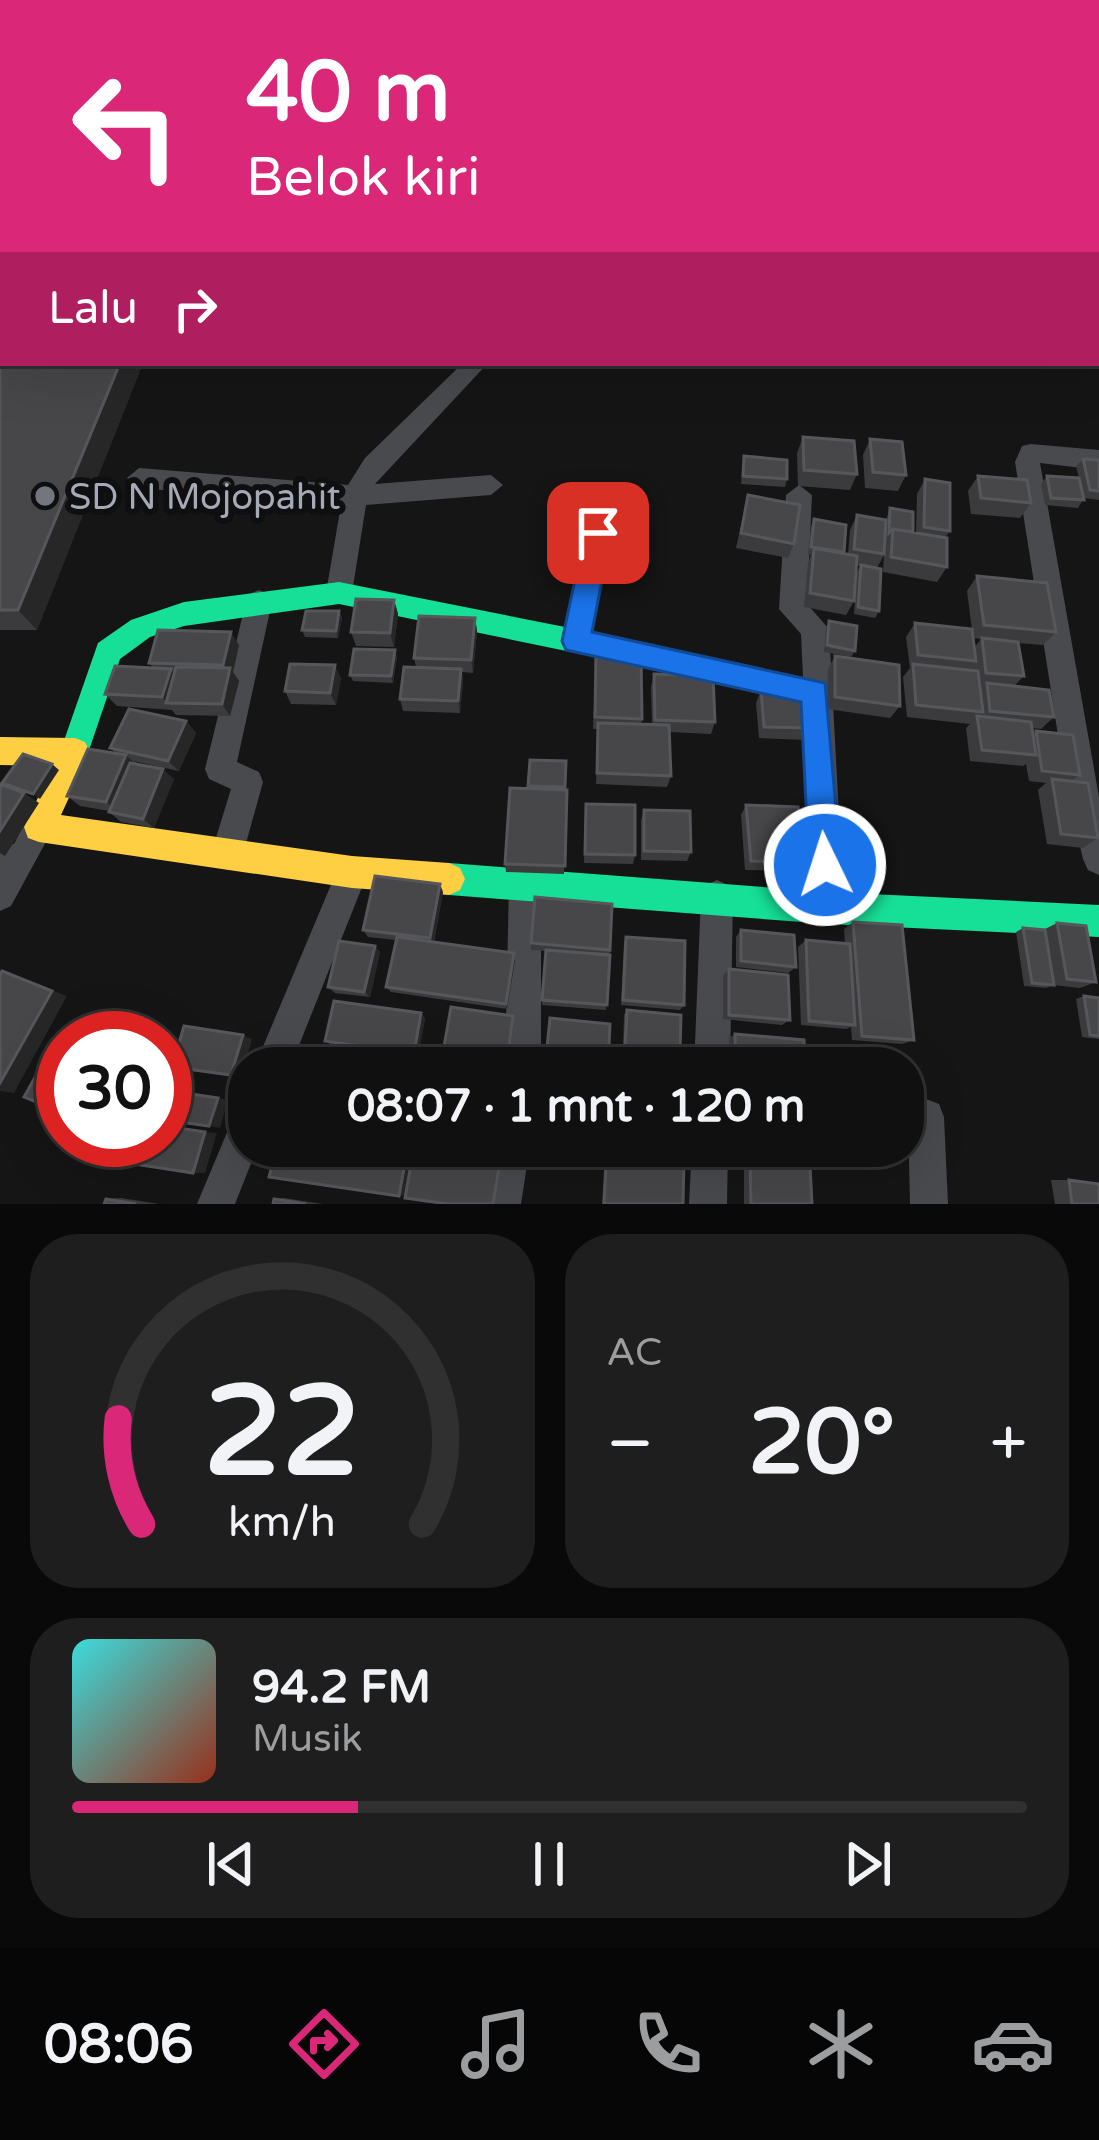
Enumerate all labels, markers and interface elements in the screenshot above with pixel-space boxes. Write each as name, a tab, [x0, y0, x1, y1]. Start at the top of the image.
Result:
text: 40 m	[246, 43, 450, 144]
icon: left	[48, 48, 204, 204]
text: Belok kiri	[246, 145, 480, 210]
icon: right	[162, 276, 228, 342]
text: Lalu	[48, 282, 138, 336]
place label: SD N Mojopahit	[69, 476, 341, 519]
pin	[547, 482, 649, 584]
marker: SD N Mojopahit	[32, 483, 58, 509]
icon: arrive	[565, 500, 631, 566]
position arrow	[762, 802, 888, 928]
speed limit sign: 30	[36, 1011, 192, 1167]
text: 08:07 · 1 mnt · 120 m	[347, 1080, 805, 1134]
text: AC	[607, 1329, 662, 1376]
text: 22	[204, 1358, 361, 1509]
text: 20°	[748, 1389, 895, 1498]
text: −	[607, 1404, 654, 1484]
text: +	[990, 1404, 1027, 1484]
text: km/h	[228, 1497, 336, 1548]
text: 94.2 FM	[252, 1661, 431, 1715]
text: Musik	[252, 1715, 363, 1762]
icon: previous	[198, 1831, 264, 1897]
icon: pause	[516, 1831, 582, 1897]
icon: next	[835, 1831, 901, 1897]
icon: directions	[282, 2002, 366, 2086]
icon: music	[454, 2002, 538, 2086]
icon: phone	[626, 2002, 710, 2086]
icon: climate	[799, 2002, 883, 2086]
icon: car	[971, 2002, 1055, 2086]
text: 08:06	[44, 2012, 194, 2077]

